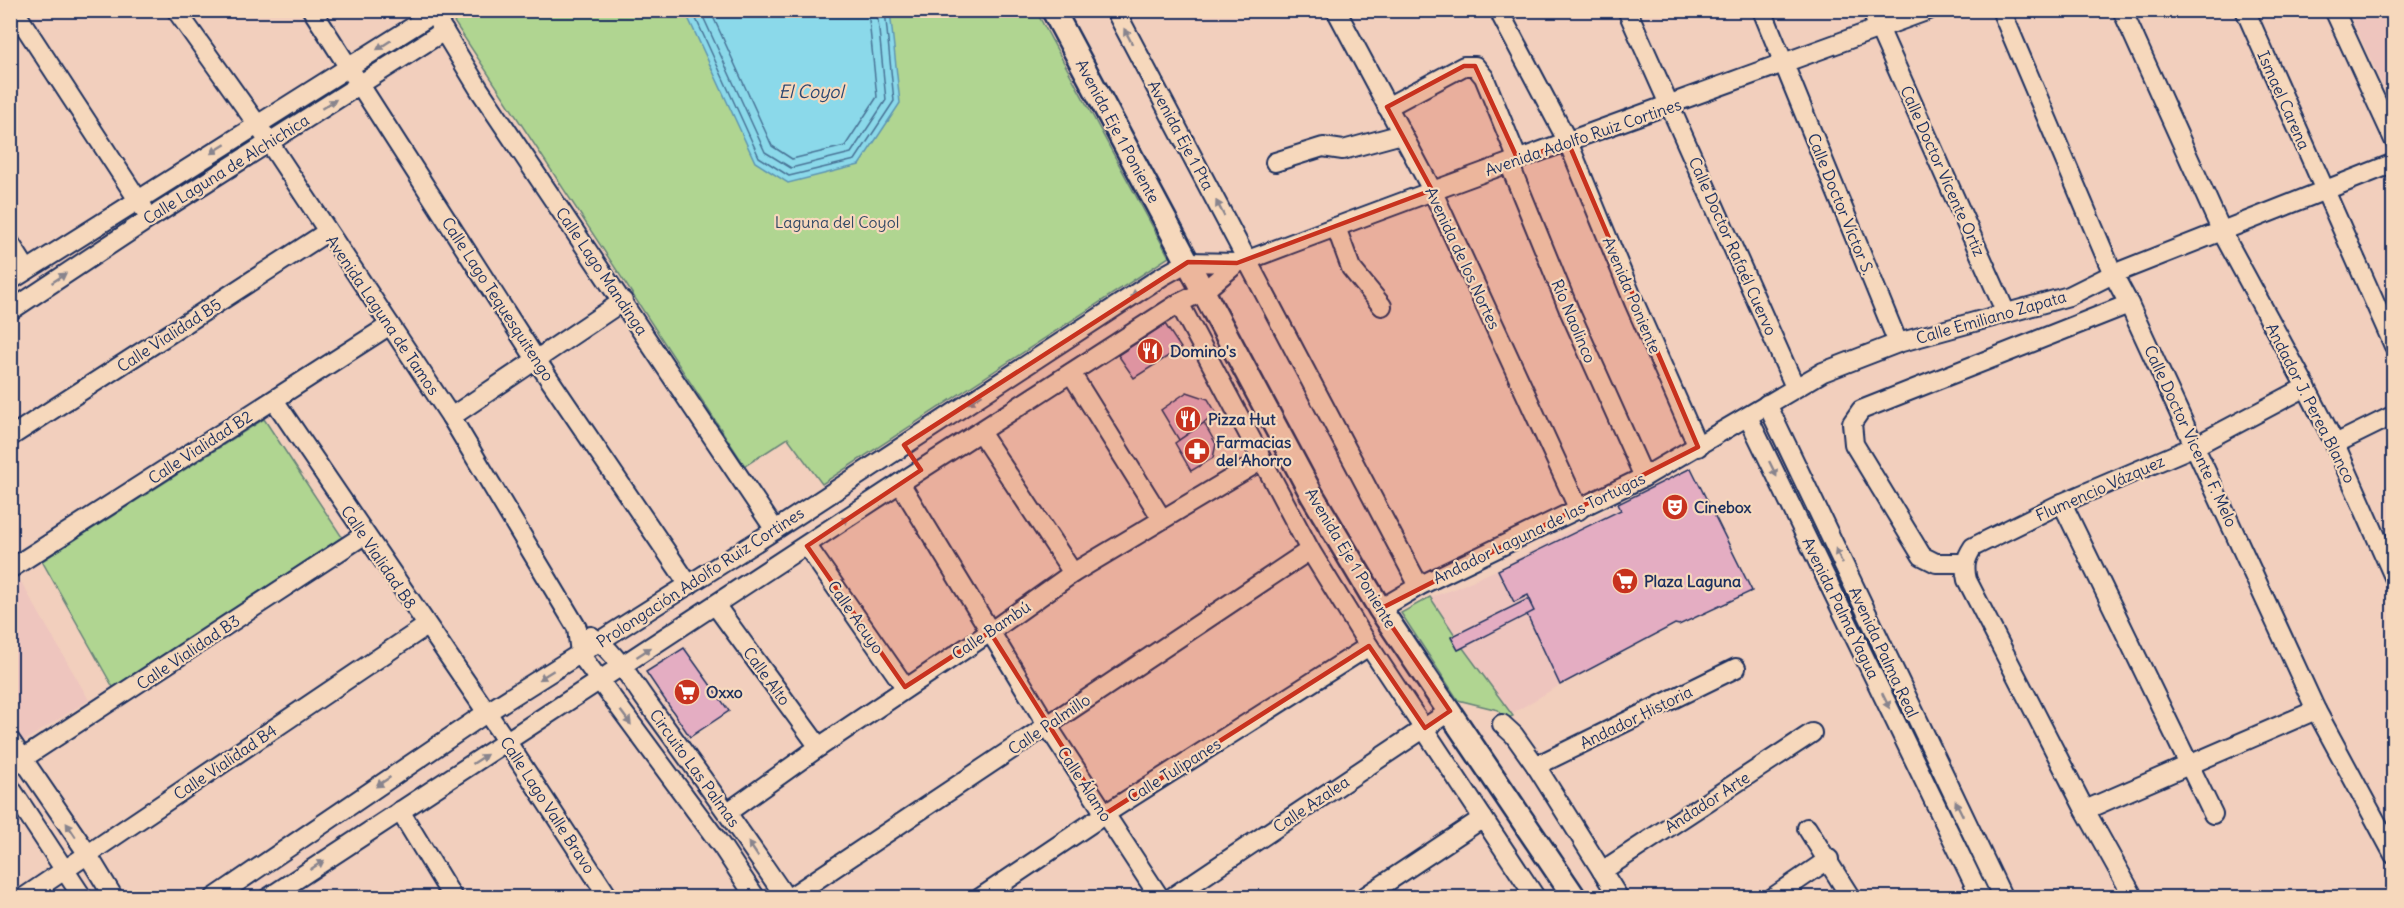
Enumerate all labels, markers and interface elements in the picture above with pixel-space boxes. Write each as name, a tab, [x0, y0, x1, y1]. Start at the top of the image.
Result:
one-way arrow	[1123, 27, 1133, 44]
one-way arrow	[376, 40, 392, 51]
street label: Ismael Carena	[2253, 48, 2315, 152]
street label: Avenida Eje 1 Poniente	[1072, 56, 1164, 206]
street label: Avenida Eje 1 Pta	[1144, 77, 1218, 193]
water label: El Coyol	[778, 80, 846, 103]
street label: Calle Doctor Vicente Ortiz	[1896, 83, 1990, 260]
street label: Avenida Adolfo Ruiz Cortines	[1482, 94, 1684, 180]
one-way arrow	[321, 99, 337, 110]
street label: Calle Laguna de Alchichica	[139, 110, 313, 228]
street label: Calle Doctor Víctor S.	[1803, 130, 1879, 278]
one-way arrow	[210, 143, 226, 154]
street label: Calle Doctor Rafaél Cuervo	[1685, 154, 1781, 338]
street label: Avenida de los Nortes	[1421, 184, 1505, 332]
one-way arrow	[1215, 199, 1225, 216]
street label: Calle Lago Mandinga	[552, 203, 652, 339]
park label: Laguna del Coyol	[775, 212, 899, 232]
street label: Calle Lago Tequesquitengo	[438, 213, 558, 385]
street label: Avenida Laguna de Tamos	[322, 231, 444, 399]
street label: Avenida Poniente	[1598, 234, 1666, 356]
one-way arrow	[51, 273, 67, 284]
street label: Río Naolinco	[1547, 276, 1601, 366]
street label: Calle Emiliano Zapata	[1914, 286, 2068, 348]
one-way arrow	[1130, 287, 1147, 298]
street label: Calle Vialidad B5	[113, 294, 225, 376]
street label: Andador J. Perea Blanco	[2262, 320, 2360, 486]
restaurant icon: Domino's	[1135, 336, 1165, 366]
place label: Domino's	[1170, 341, 1236, 361]
street label: Calle Doctor Vicente F. Melo	[2140, 342, 2242, 530]
one-way arrow	[967, 393, 983, 404]
restaurant icon: Pizza Hut	[1173, 404, 1203, 434]
street label: Calle Vialidad B2	[144, 406, 256, 488]
place label: Pizza Hut	[1208, 409, 1276, 429]
place label: Farmacias del Ahorro	[1216, 432, 1292, 470]
pharmacy icon: Farmacias del Ahorro	[1182, 436, 1212, 466]
street label: Flumencio Vázquez	[2033, 450, 2168, 525]
one-way arrow	[1769, 461, 1778, 478]
street label: Andador Laguna de las Tortugas	[1430, 468, 1648, 588]
street label: Avenida Eje 1 Poniente	[1301, 484, 1401, 632]
theatre icon: Cinebox	[1660, 492, 1690, 522]
place label: Cinebox	[1694, 497, 1752, 517]
street label: Calle Vialidad B8	[337, 501, 421, 613]
street label: Prolongación Adolfo Ruiz Cortines	[593, 502, 807, 652]
one-way arrow	[833, 516, 849, 528]
street label: Avenida Palma Yagua	[1798, 534, 1884, 682]
one-way arrow	[1834, 547, 1843, 564]
supermarket icon: Plaza Laguna	[1610, 566, 1640, 596]
place label: Plaza Laguna	[1644, 571, 1741, 592]
street label: Calle Acuyo	[823, 576, 889, 658]
street label: Avenida Palma Real	[1845, 583, 1923, 721]
street label: Calle Bambú	[948, 596, 1034, 664]
street label: Calle Vialidad B3	[133, 610, 243, 694]
street label: Calle Alto	[739, 643, 795, 709]
one-way arrow	[636, 647, 652, 658]
one-way arrow	[538, 669, 554, 680]
supermarket icon: Oxxo	[672, 677, 702, 707]
street label: Andador Historia	[1576, 681, 1696, 753]
place label: Oxxo	[706, 682, 743, 702]
street label: Calle Palmillo	[1004, 689, 1094, 759]
one-way arrow	[1881, 693, 1891, 710]
street label: Circuito Las Palmas	[645, 705, 745, 831]
one-way arrow	[620, 710, 632, 726]
street label: Calle Vialidad B4	[169, 720, 281, 804]
street label: Calle Lago Valle Bravo	[496, 733, 600, 877]
street label: Calle Tulipanes	[1124, 733, 1224, 807]
street label: Calle Álamo	[1053, 743, 1117, 825]
one-way arrow	[472, 753, 488, 765]
street label: Andador Arte	[1661, 767, 1753, 837]
street label: Calle Azalea	[1269, 771, 1353, 837]
one-way arrow	[375, 777, 392, 788]
one-way arrow	[1954, 799, 1963, 816]
one-way arrow	[65, 823, 77, 839]
one-way arrow	[747, 842, 759, 858]
one-way arrow	[309, 860, 325, 871]

